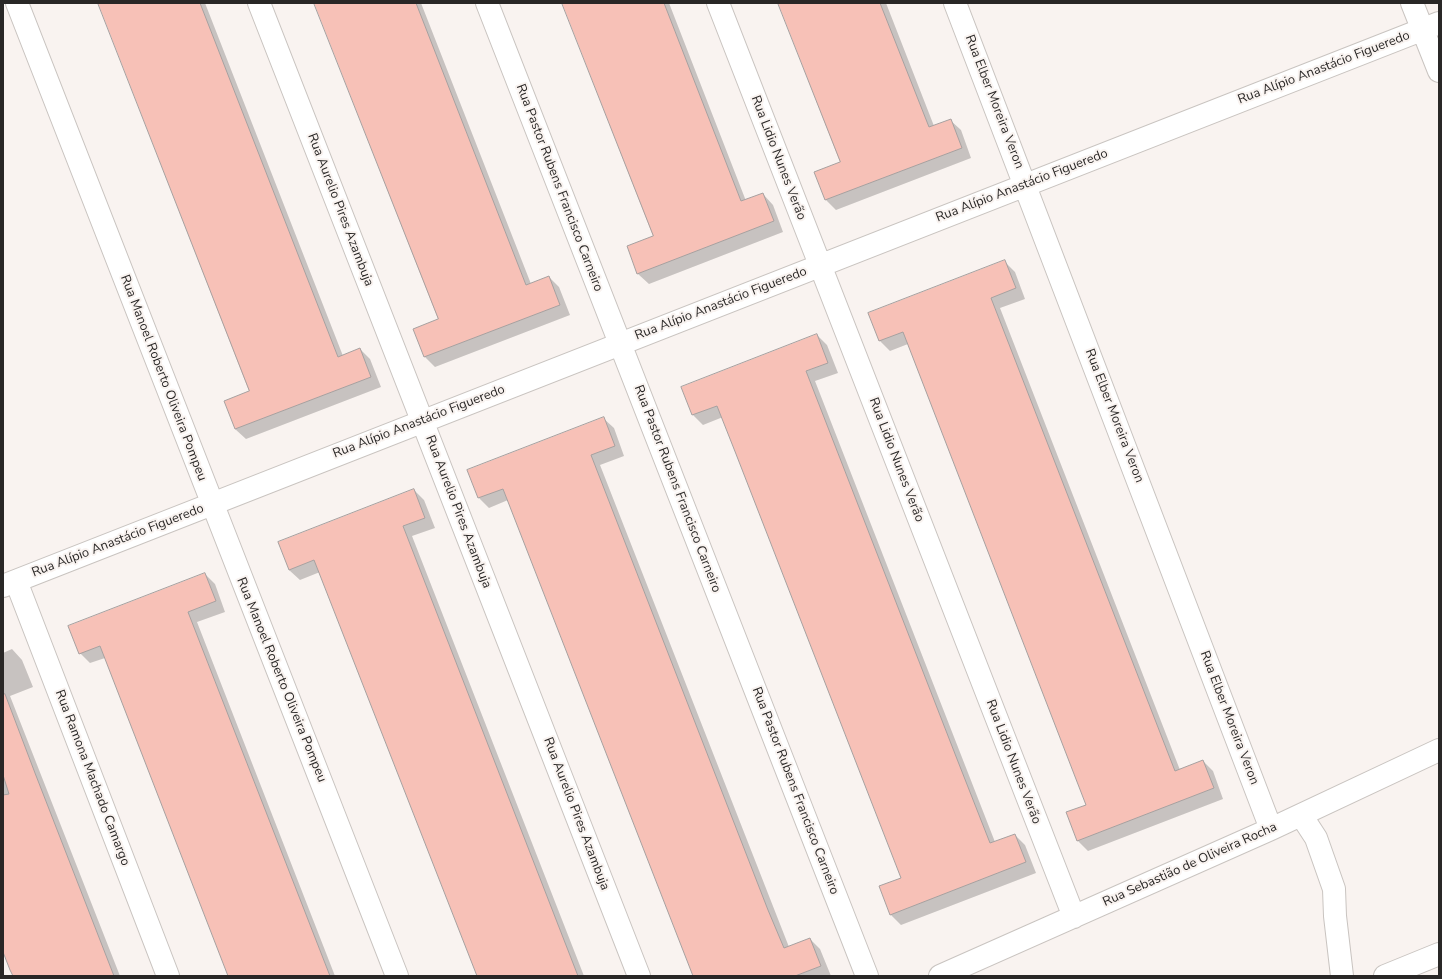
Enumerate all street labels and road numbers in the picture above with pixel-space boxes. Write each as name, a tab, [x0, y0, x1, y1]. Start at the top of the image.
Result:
street label: Rua Alípio Anastácio Figueredo	[1236, 28, 1412, 108]
street label: Rua Elber Moreira Veron	[961, 33, 1027, 171]
street label: Rua Pastor Rubens Francisco Carneiro	[512, 82, 606, 294]
street label: Rua Lidio Nunes Verão	[747, 94, 809, 222]
street label: Rua Aurelio Pires Azambuja	[304, 131, 376, 289]
street label: Rua Alípio Anastácio Figueredo	[934, 146, 1110, 226]
street label: Rua Alípio Anastácio Figueredo	[633, 264, 809, 344]
street label: Rua Manoel Roberto Oliveira Pompeu	[116, 273, 210, 483]
street label: Rua Elber Moreira Veron	[1081, 347, 1147, 485]
street label: Rua Alípio Anastácio Figueredo	[331, 382, 507, 462]
street label: Rua Pastor Rubens Francisco Carneiro	[630, 383, 724, 595]
street label: Rua Lidio Nunes Verão	[865, 396, 927, 524]
street label: Rua Aurelio Pires Azambuja	[422, 433, 494, 591]
street label: Rua Alípio Anastácio Figueredo	[30, 501, 206, 581]
street label: Rua Manoel Roberto Oliveira Pompeu	[233, 575, 329, 785]
street label: Rua Elber Moreira Veron	[1196, 649, 1262, 787]
street label: Rua Pastor Rubens Francisco Carneiro	[748, 685, 842, 897]
street label: Rua Ramona Machado Camargo	[51, 688, 133, 868]
street label: Rua Lidio Nunes Verão	[982, 698, 1044, 826]
street label: Rua Aurelio Pires Azambuja	[540, 735, 612, 893]
street label: Rua Sebastião de Oliveira Rocha	[1101, 819, 1279, 911]

